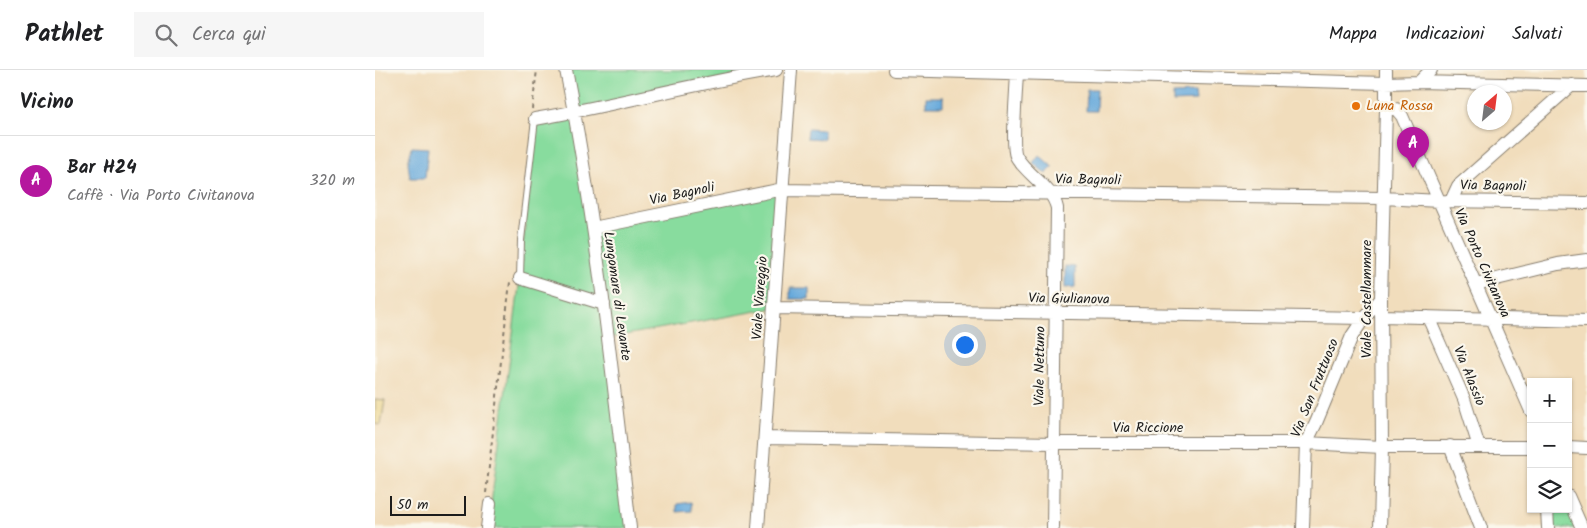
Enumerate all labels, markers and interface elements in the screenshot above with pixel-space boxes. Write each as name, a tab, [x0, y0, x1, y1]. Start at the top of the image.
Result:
search box	[134, 12, 484, 57]
text: Pathlet	[25, 15, 104, 54]
text: Cerca qui	[192, 20, 266, 50]
text: Mappa	[1329, 20, 1377, 49]
text: Indicazioni	[1405, 20, 1484, 49]
text: Salvati	[1512, 20, 1562, 49]
icon: search	[152, 21, 180, 49]
north arrow	[1467, 85, 1512, 130]
text: Vicino	[20, 86, 74, 119]
place label: Luna Rossa	[1366, 95, 1433, 117]
marker: Luna Rossa	[1350, 100, 1362, 112]
pin: A	[1397, 127, 1429, 168]
text: Bar H24	[67, 153, 137, 183]
text: A	[31, 168, 41, 193]
text: 320 m	[309, 168, 355, 193]
street label: Via Bagnoli	[1055, 168, 1122, 192]
street label: Via Bagnoli	[1460, 174, 1527, 198]
street label: Via Bagnoli	[648, 176, 717, 212]
text: Caffè · Via Porto Civitanova	[67, 183, 255, 208]
street label: Via Porto Civitanova	[1448, 205, 1516, 321]
street label: Lungomare di Levante	[597, 230, 637, 363]
street label: Viale Castellammare	[1356, 239, 1378, 358]
street label: Viale Viareggio	[746, 255, 774, 341]
street label: Via Giulianova	[1028, 287, 1110, 311]
street label: Viale Nettuno	[1028, 326, 1052, 406]
your location	[952, 332, 978, 358]
street label: Via San Fruttuoso	[1285, 335, 1345, 441]
street label: Via Alassio	[1447, 343, 1491, 409]
map controls	[1527, 378, 1572, 513]
button: +	[1527, 378, 1572, 423]
street label: Via Riccione	[1113, 417, 1184, 439]
button: −	[1527, 423, 1572, 468]
button: layers	[1527, 468, 1572, 513]
scale bar	[390, 493, 466, 516]
text: 50 m	[397, 494, 428, 516]

